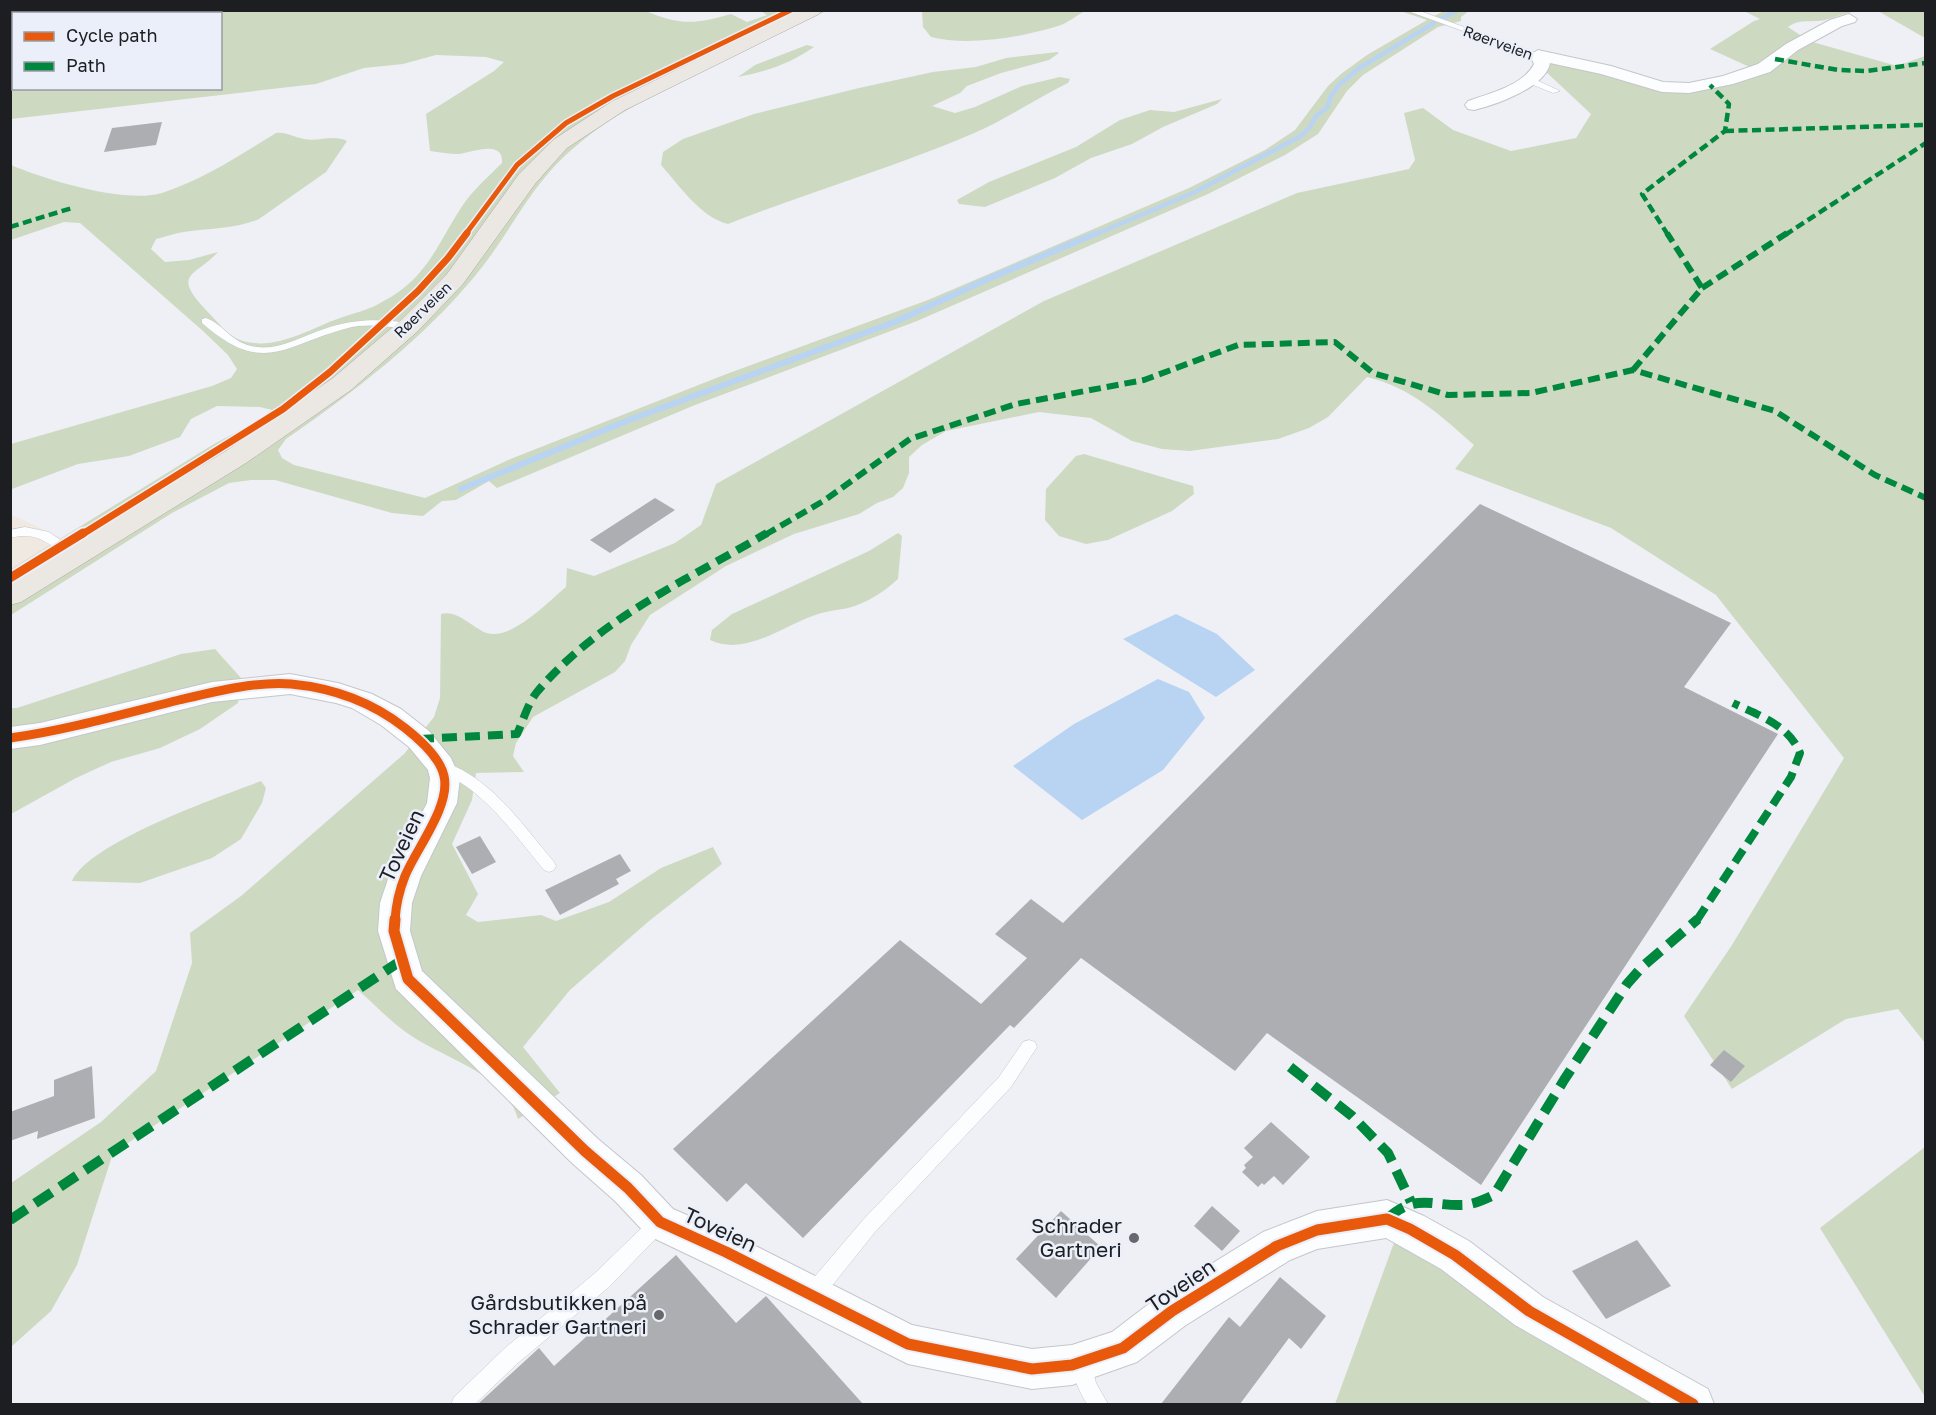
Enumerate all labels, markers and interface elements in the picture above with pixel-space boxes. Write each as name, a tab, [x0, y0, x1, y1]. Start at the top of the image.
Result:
legend	[12, 12, 222, 90]
street label: Røerveien	[1461, 21, 1536, 63]
text: Cycle path	[66, 24, 158, 46]
text: Path	[66, 54, 106, 76]
street label: Røerveien	[390, 278, 455, 341]
street label: Toveien	[373, 805, 429, 886]
street label: Toveien	[680, 1201, 761, 1257]
place label: Schrader Gartneri	[1031, 1212, 1122, 1262]
marker: Schrader Gartneri	[1127, 1231, 1141, 1245]
street label: Toveien	[1141, 1253, 1220, 1318]
place label: Gårdsbutikken på Schrader Gartneri	[468, 1289, 647, 1339]
marker: Gårdsbutikken på Schrader Gartneri	[652, 1308, 666, 1322]

